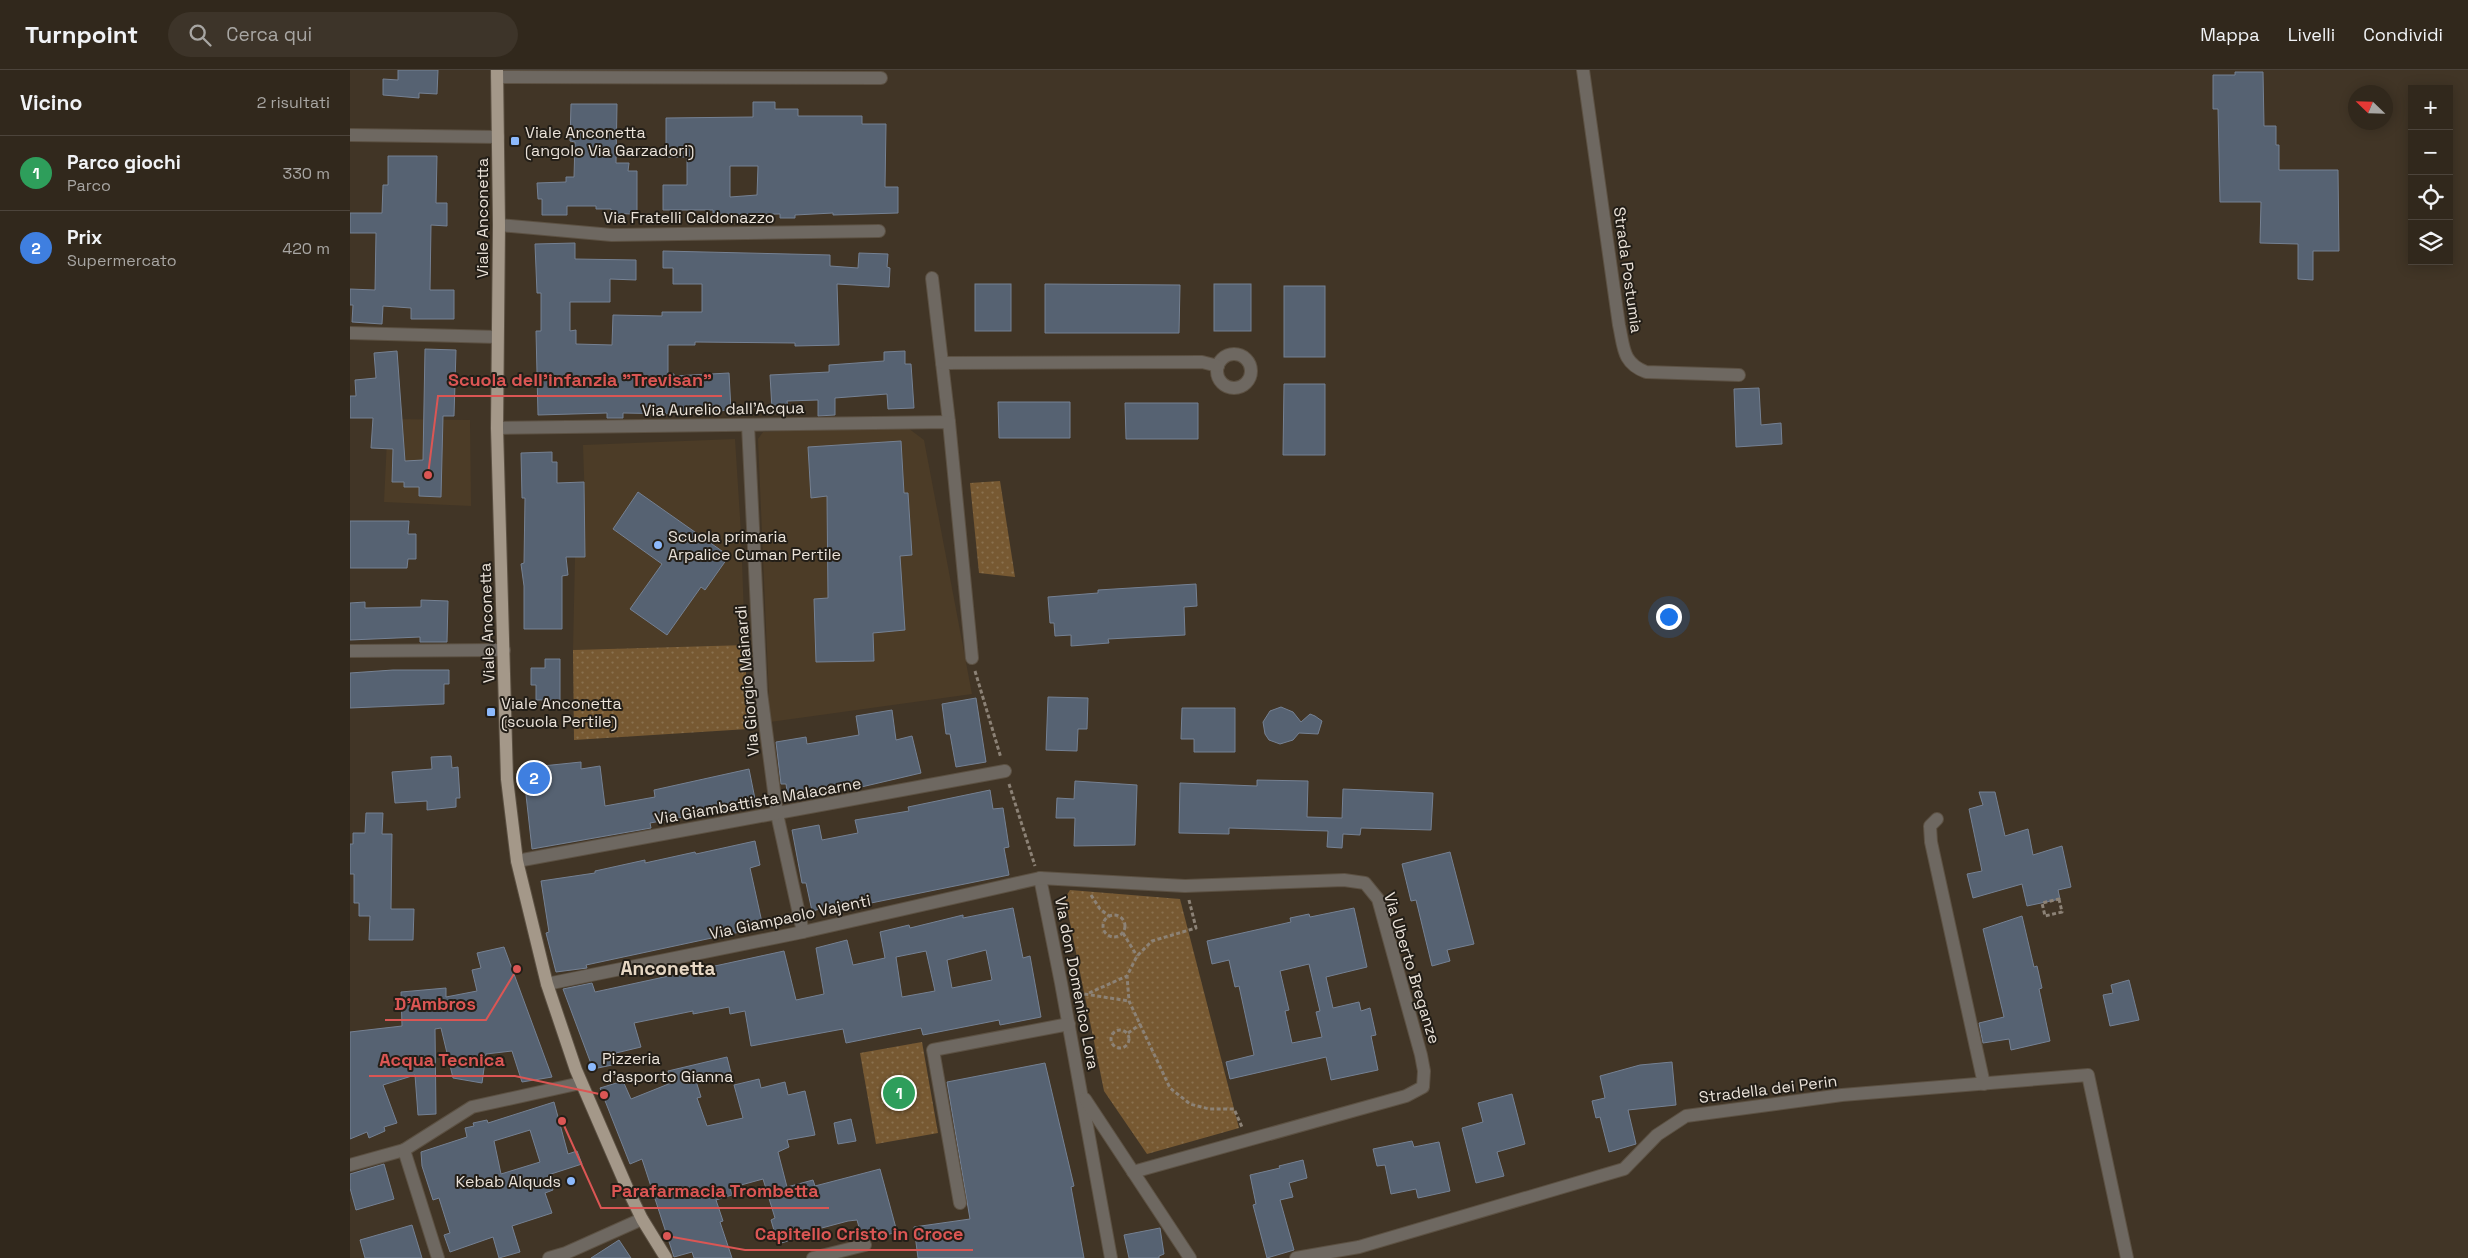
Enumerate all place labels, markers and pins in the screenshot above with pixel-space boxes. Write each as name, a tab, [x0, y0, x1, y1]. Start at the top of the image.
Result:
place label: Viale Anconetta (angolo Via Garzadori)	[525, 122, 694, 161]
marker: Viale Anconetta (angolo Via Garzadori)	[509, 135, 521, 147]
callout: Scuola dell'infanzia "Trevisan"	[438, 363, 722, 396]
place label: Scuola primaria Arpalice Cuman Pertile	[668, 526, 841, 565]
marker: Scuola primaria Arpalice Cuman Pertile	[652, 539, 664, 551]
place label: Viale Anconetta (scuola Pertile)	[501, 693, 622, 732]
marker: Viale Anconetta (scuola Pertile)	[485, 706, 497, 718]
pin: 2	[518, 759, 550, 797]
callout: D'Ambros	[385, 987, 486, 1020]
callout: Acqua Tecnica	[369, 1043, 515, 1076]
place label: Pizzeria d'asporto Gianna	[602, 1048, 733, 1087]
marker: Pizzeria d'asporto Gianna	[586, 1061, 598, 1073]
pin: 1	[883, 1074, 915, 1112]
place label: Kebab Alquds	[456, 1171, 561, 1192]
marker: Kebab Alquds	[565, 1175, 577, 1187]
callout: Parafarmacia Trombetta	[601, 1175, 829, 1208]
callout: Capitello Cristo in Croce	[745, 1217, 973, 1250]

